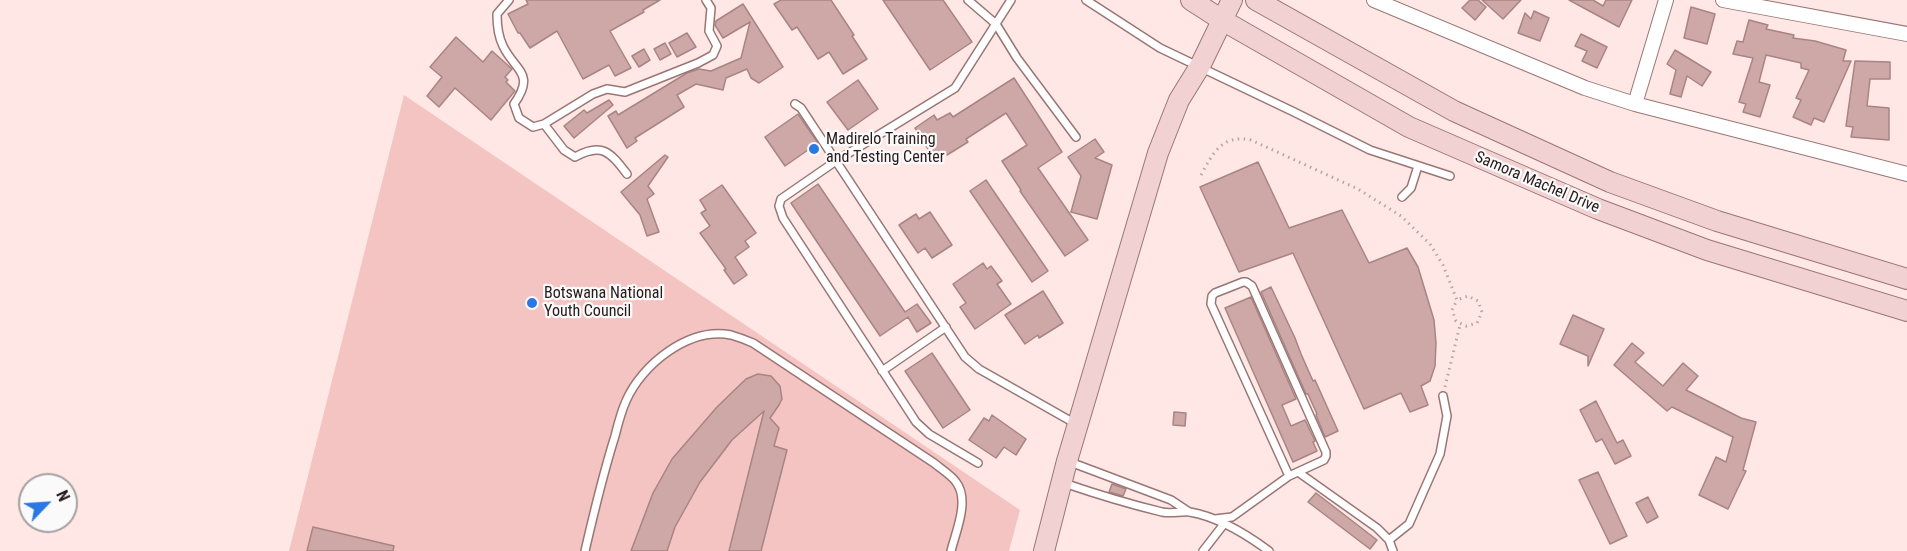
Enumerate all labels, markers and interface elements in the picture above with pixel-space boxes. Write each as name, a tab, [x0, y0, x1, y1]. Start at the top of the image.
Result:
place label: Madirelo Training and Testing Center	[826, 130, 945, 168]
marker: Madirelo Training and Testing Center	[807, 142, 821, 156]
street label: Samora Machel Drive	[1472, 148, 1602, 218]
place label: Botswana National Youth Council	[544, 284, 663, 322]
marker: Botswana National Youth Council	[525, 296, 539, 310]
north arrow	[18, 473, 78, 533]
text: N	[52, 488, 74, 504]

